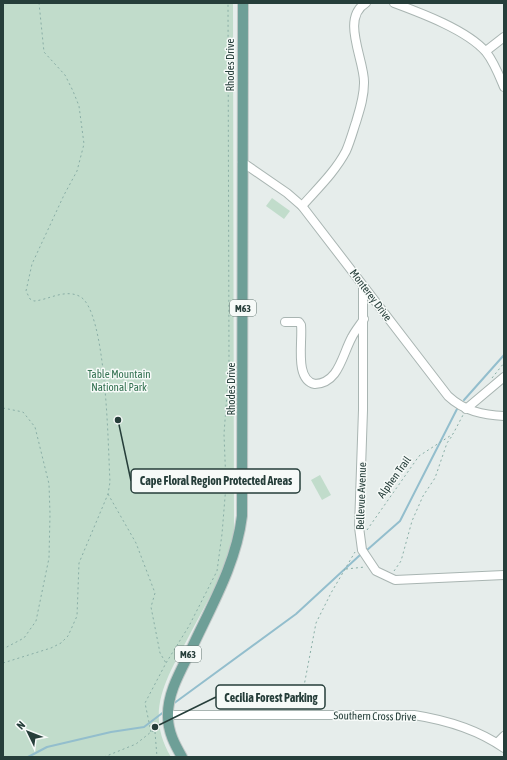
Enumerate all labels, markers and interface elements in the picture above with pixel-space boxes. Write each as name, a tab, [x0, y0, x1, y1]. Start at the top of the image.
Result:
street label: Rhodes Drive	[224, 39, 236, 91]
street label: Monterey Drive	[348, 267, 394, 323]
road number: M63	[230, 300, 256, 316]
street label: Rhodes Drive	[225, 363, 237, 415]
park label: Table Mountain National Park	[87, 368, 151, 393]
street label: Alphen Trail	[375, 454, 413, 500]
street label: Bellevue Avenue	[354, 462, 368, 530]
callout: Cape Floral Region Protected Areas	[131, 469, 300, 493]
text: Cape Floral Region Protected Areas	[140, 474, 293, 488]
road number: M63	[175, 646, 201, 662]
callout: Cecilia Forest Parking	[216, 685, 325, 709]
text: Cecilia Forest Parking	[224, 691, 319, 705]
street label: Southern Cross Drive	[334, 709, 416, 723]
north arrow	[8, 712, 48, 752]
text: N	[14, 719, 27, 732]

